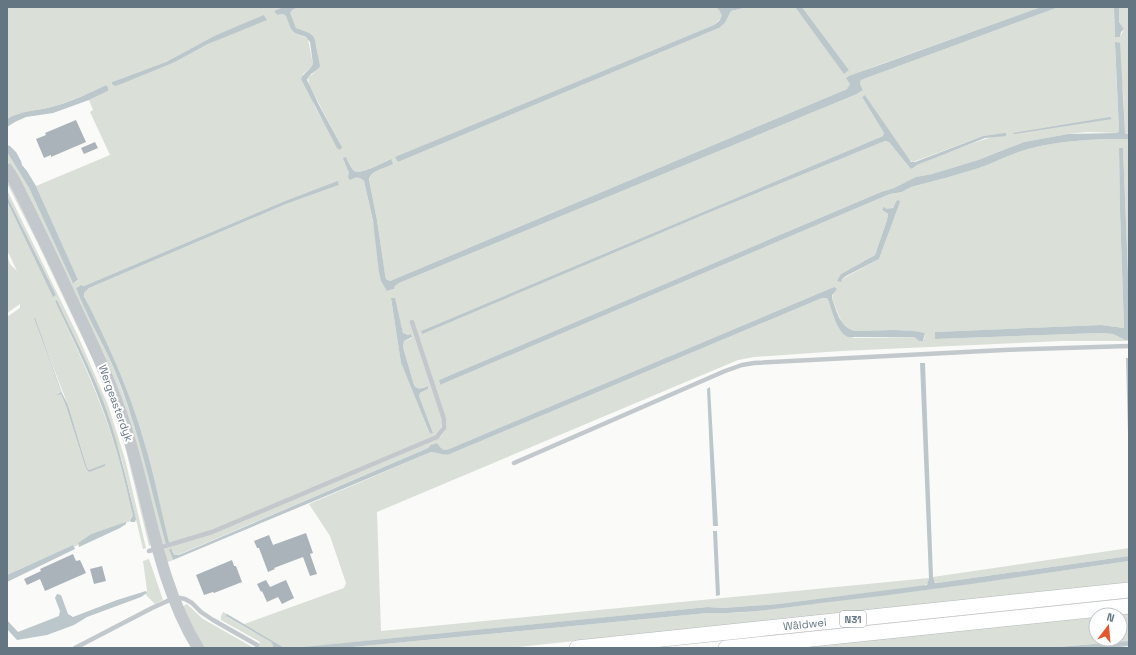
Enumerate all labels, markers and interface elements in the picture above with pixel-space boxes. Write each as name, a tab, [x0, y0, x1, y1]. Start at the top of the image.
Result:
street label: Wergeasterdyk	[96, 363, 136, 443]
north arrow	[1088, 607, 1128, 647]
text: N	[1105, 610, 1116, 625]
road number: N31	[840, 611, 866, 627]
street label: Wâldwei	[782, 615, 827, 633]

